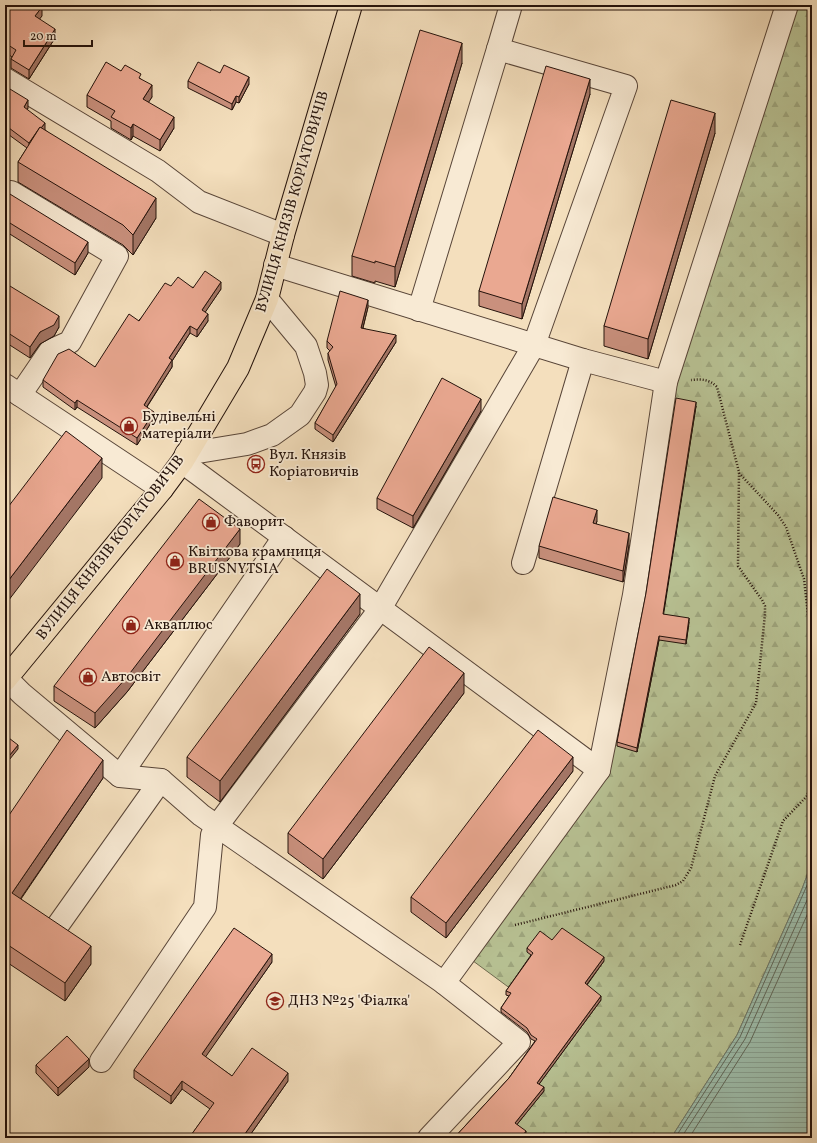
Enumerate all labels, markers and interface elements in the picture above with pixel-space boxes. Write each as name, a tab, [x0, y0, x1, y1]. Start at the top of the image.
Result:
scale bar	[24, 22, 92, 48]
text: 20 m	[30, 29, 57, 45]
street label: ВУЛИЦЯ КНЯЗІВ КОРІАТОВИЧІВ	[251, 89, 335, 315]
place label: Будівельні матеріали	[142, 407, 216, 445]
shop icon: Будівельні матеріали	[119, 416, 139, 436]
place label: Вул. Князів Коріатовичів	[269, 445, 359, 483]
street label: ВУЛИЦЯ КНЯЗІВ КОРІАТОВИЧІВ	[32, 451, 190, 645]
bus stop icon: Вул. Князів Коріатовичів	[246, 454, 266, 474]
shop icon: Фаворит	[201, 512, 221, 532]
place label: Фаворит	[224, 512, 285, 533]
place label: Квіткова крамниця BRUSNYTSIA	[188, 542, 322, 580]
shop icon: Квіткова крамниця BRUSNYTSIA	[165, 551, 185, 571]
shop icon: Акваплюс	[121, 615, 141, 635]
place label: Акваплюс	[144, 615, 213, 636]
shop icon: Автосвіт	[78, 667, 98, 687]
place label: Автосвіт	[101, 667, 161, 688]
school or university icon: ДНЗ №25 'Фіалка'	[265, 991, 285, 1011]
place label: ДНЗ №25 'Фіалка'	[288, 991, 410, 1012]

